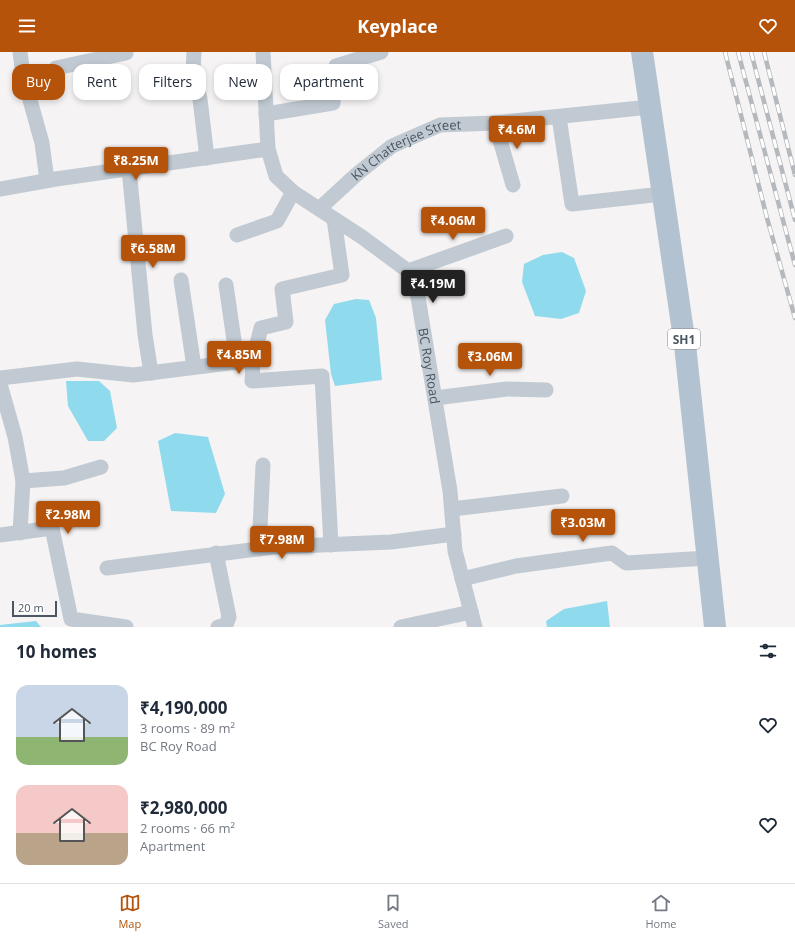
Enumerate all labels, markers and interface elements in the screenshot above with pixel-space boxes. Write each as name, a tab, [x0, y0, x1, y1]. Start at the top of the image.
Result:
text: Keyplace	[357, 14, 438, 38]
icon: menu	[16, 15, 38, 37]
icon: heart	[757, 15, 779, 37]
chip: Buy	[12, 64, 65, 100]
chip: Rent	[73, 64, 131, 100]
chip: Filters	[139, 64, 206, 100]
chip: New	[214, 64, 272, 100]
chip: Apartment	[280, 64, 378, 100]
street label: KN Chatterjee Street	[347, 115, 462, 185]
pin: ₹4.6M	[489, 116, 545, 150]
text: ₹4.6M	[498, 120, 536, 138]
pin: ₹8.25M	[103, 147, 169, 181]
text: ₹8.25M	[113, 151, 159, 169]
pin: ₹4.06M	[420, 207, 486, 241]
text: ₹4.06M	[430, 211, 476, 229]
pin: ₹6.58M	[120, 235, 186, 269]
text: ₹6.58M	[130, 239, 176, 257]
pin: ₹4.19M	[400, 270, 466, 304]
text: ₹4.19M	[410, 274, 456, 292]
street label: BC Roy Road	[414, 326, 444, 405]
road number: SH1	[668, 329, 700, 349]
pin: ₹4.85M	[206, 341, 272, 375]
pin: ₹3.06M	[457, 343, 523, 377]
text: ₹4.85M	[216, 345, 262, 363]
text: ₹3.06M	[467, 347, 513, 365]
pin: ₹2.98M	[35, 501, 101, 535]
text: ₹2.98M	[45, 505, 91, 523]
pin: ₹3.03M	[550, 509, 616, 543]
text: ₹3.03M	[560, 513, 606, 531]
pin: ₹7.98M	[249, 526, 315, 560]
text: ₹7.98M	[259, 530, 305, 548]
scale bar	[12, 599, 57, 618]
text: 20 m	[18, 600, 44, 615]
text: 10 homes	[16, 640, 97, 663]
icon: filters	[757, 640, 779, 662]
text: ₹4,190,000	[140, 696, 227, 719]
icon: home	[48, 701, 96, 749]
icon: heart	[757, 714, 779, 736]
text: 3 rooms · 89 m²	[140, 719, 235, 737]
text: BC Roy Road	[140, 737, 217, 755]
text: ₹2,980,000	[140, 796, 227, 819]
icon: home	[48, 801, 96, 849]
icon: heart	[757, 814, 779, 836]
text: 2 rooms · 66 m²	[140, 819, 235, 837]
text: Apartment	[140, 837, 205, 855]
tab: Map	[118, 892, 141, 931]
tab: Saved	[378, 892, 409, 931]
tab: Home	[645, 892, 677, 931]

